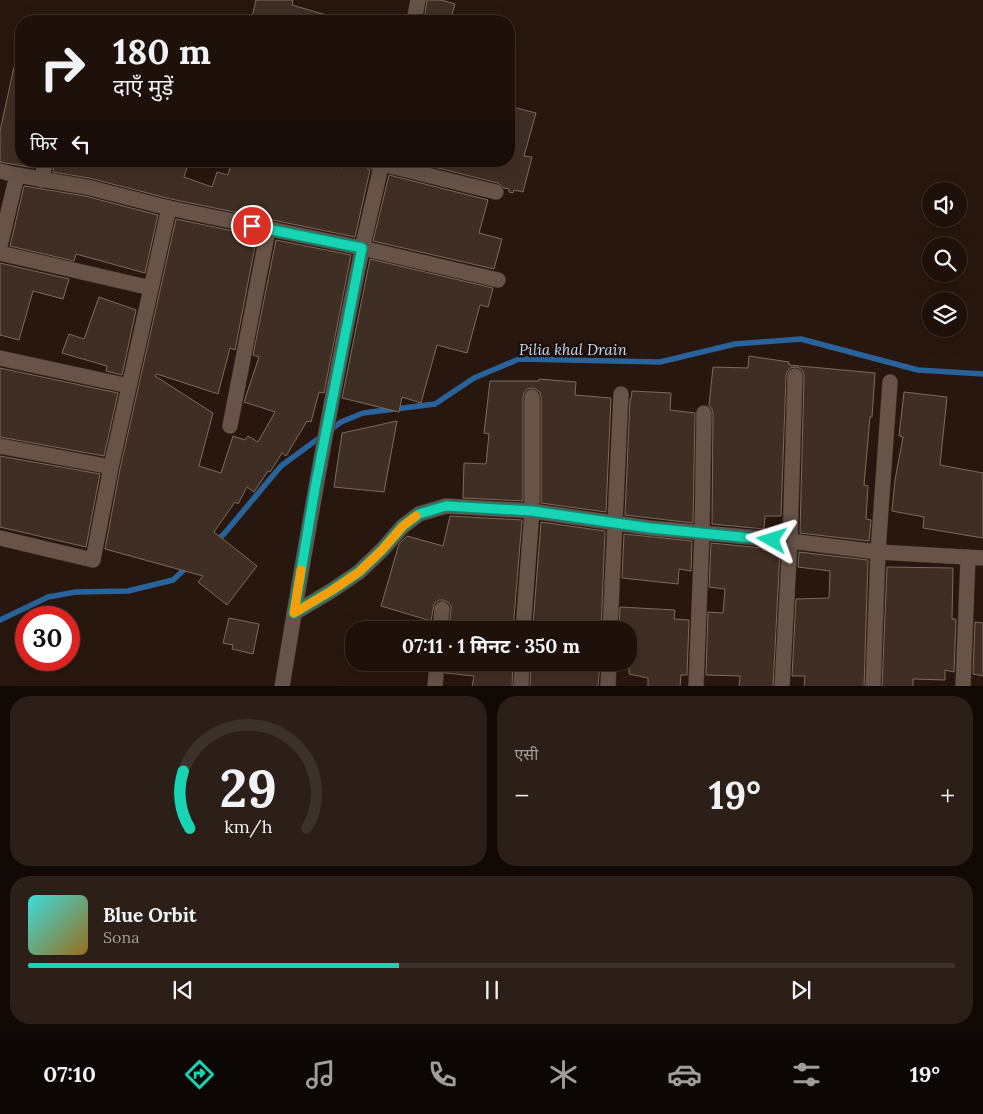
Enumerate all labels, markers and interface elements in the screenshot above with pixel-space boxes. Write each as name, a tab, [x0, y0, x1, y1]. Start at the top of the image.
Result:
text: 180 m	[113, 29, 211, 74]
icon: right	[30, 35, 95, 100]
text: दाएँ मुड़ें	[113, 73, 173, 101]
icon: left	[67, 130, 95, 158]
text: फिर	[30, 131, 57, 155]
map controls	[922, 182, 967, 337]
button: sound	[922, 182, 967, 227]
pin	[231, 205, 273, 247]
icon: arrive	[238, 212, 266, 240]
button: search	[922, 237, 967, 282]
button: layers	[922, 292, 967, 337]
water label: Pilia khal Drain	[519, 340, 628, 359]
position arrow	[745, 513, 797, 565]
speed limit sign: 30	[15, 606, 80, 671]
text: 07:11 · 1 मिनट · 350 m	[402, 634, 580, 658]
text: एसी	[515, 744, 538, 764]
text: 29	[219, 755, 277, 821]
text: 19°	[709, 771, 761, 819]
text: −	[515, 778, 529, 814]
text: +	[940, 778, 955, 814]
text: km/h	[224, 815, 273, 838]
text: Blue Orbit	[103, 903, 197, 927]
text: Sona	[103, 927, 139, 947]
icon: previous	[169, 976, 197, 1004]
icon: pause	[478, 976, 506, 1004]
icon: next	[787, 976, 815, 1004]
icon: directions	[182, 1057, 217, 1092]
icon: music	[303, 1057, 338, 1092]
icon: phone	[425, 1057, 460, 1092]
icon: climate	[546, 1057, 581, 1092]
icon: car	[667, 1057, 702, 1092]
icon: filters	[789, 1057, 824, 1092]
text: 07:10	[43, 1060, 96, 1088]
text: 19°	[910, 1060, 940, 1088]

